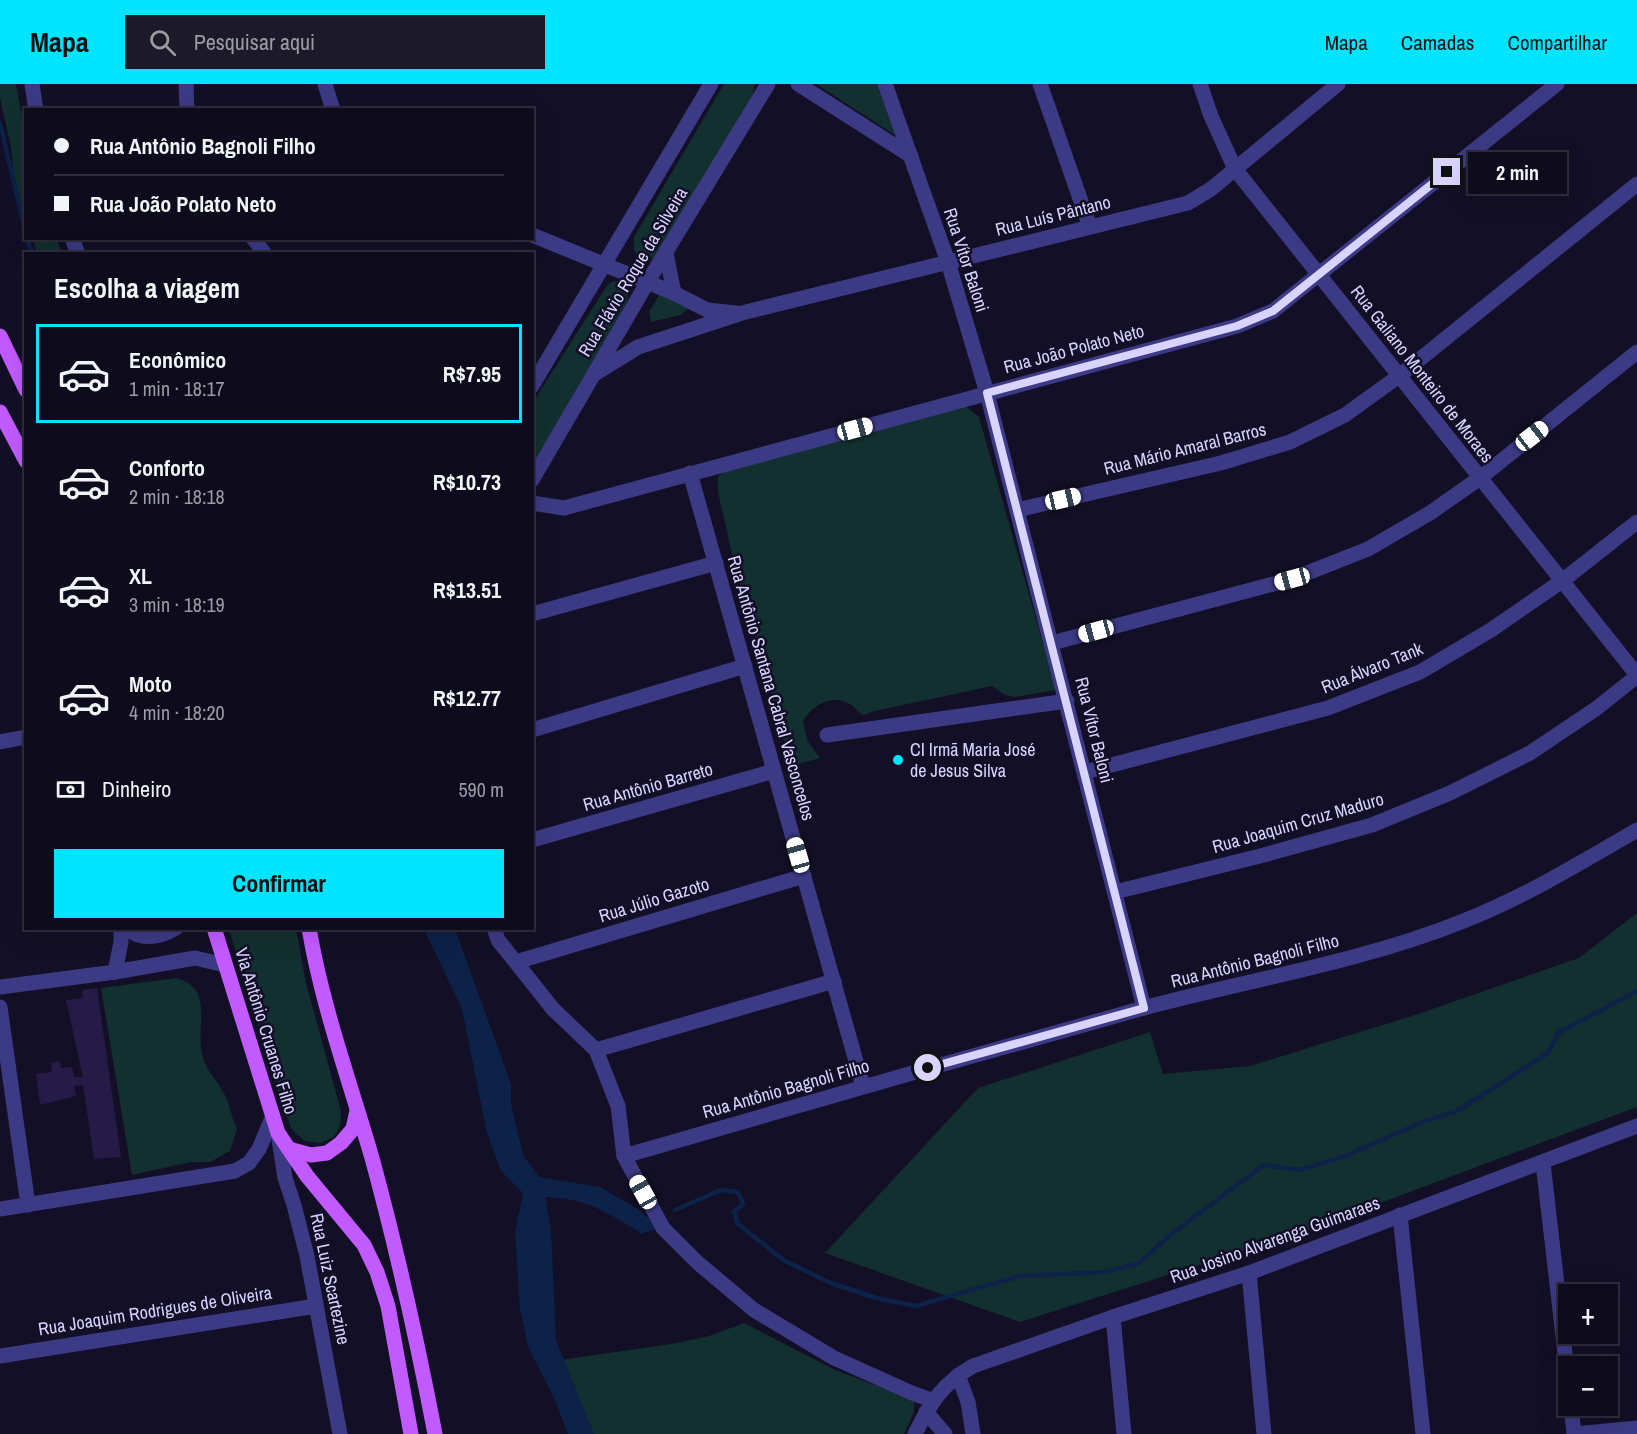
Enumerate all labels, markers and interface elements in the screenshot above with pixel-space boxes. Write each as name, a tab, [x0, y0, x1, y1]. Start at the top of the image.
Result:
search box	[125, 15, 545, 69]
text: Mapa	[30, 23, 89, 61]
icon: search	[146, 26, 179, 59]
text: Pesquisar aqui	[194, 27, 315, 57]
text: Mapa	[1325, 28, 1368, 57]
text: Camadas	[1401, 28, 1474, 57]
text: Compartilhar	[1507, 28, 1607, 57]
text: Rua Antônio Bagnoli Filho	[90, 131, 316, 161]
callout: 2 min	[1468, 151, 1567, 193]
route end	[1433, 158, 1460, 185]
text: 2 min	[1496, 159, 1539, 186]
street label: Rua Flávio Roque da Silveira	[572, 182, 693, 361]
text: Rua João Polato Neto	[90, 189, 276, 219]
street label: Rua Luís Pântano	[993, 189, 1113, 242]
street label: Rua Vítor Baloni	[938, 205, 995, 315]
text: Escolha a viagem	[54, 270, 240, 306]
street label: Rua Galiano Monteiro de Moraes	[1345, 280, 1500, 468]
street label: Rua João Polato Neto	[1001, 318, 1147, 379]
text: Econômico	[129, 345, 226, 375]
icon: car	[57, 347, 111, 401]
text: R$7.95	[443, 359, 501, 389]
text: 1 min · 18:17	[129, 375, 225, 402]
car	[835, 416, 875, 442]
street label: Rua Mário Amaral Barros	[1101, 416, 1269, 481]
car	[1512, 418, 1552, 454]
text: Conforto	[129, 453, 205, 483]
icon: car	[57, 455, 111, 509]
text: R$10.73	[433, 467, 501, 497]
text: 2 min · 18:18	[129, 483, 225, 510]
car	[1043, 486, 1083, 512]
street label: Rua Antônio Santana Cabral Vasconcelos	[722, 552, 821, 823]
text: XL	[129, 561, 152, 591]
icon: car	[57, 563, 111, 617]
car	[1272, 566, 1312, 592]
text: R$13.51	[433, 575, 501, 605]
text: 3 min · 18:19	[129, 591, 225, 618]
car	[1076, 618, 1116, 644]
street label: Rua Álvaro Tank	[1317, 636, 1427, 699]
text: Moto	[129, 669, 172, 699]
icon: car	[57, 671, 111, 725]
street label: Rua Vítor Baloni	[1069, 674, 1120, 785]
text: R$12.77	[433, 683, 501, 713]
text: 4 min · 18:20	[129, 699, 225, 726]
place label: CI Irmã Maria José de Jesus Silva	[910, 737, 1036, 783]
marker: CI Irmã Maria José de Jesus Silva	[891, 753, 905, 767]
street label: Rua Antônio Barreto	[580, 756, 716, 817]
icon: cash	[54, 773, 87, 806]
text: Dinheiro	[102, 774, 171, 804]
text: 590 m	[458, 776, 504, 803]
street label: Rua Joaquim Cruz Maduro	[1209, 786, 1386, 859]
car	[784, 835, 812, 875]
button: Confirmar	[54, 849, 504, 918]
street label: Rua Júlio Gazoto	[596, 871, 712, 928]
street label: Rua Antônio Bagnoli Filho	[1168, 928, 1342, 993]
street label: Via Antônio Cruanes Filho	[229, 945, 304, 1117]
street label: Rua Antônio Bagnoli Filho	[700, 1053, 872, 1124]
route start	[914, 1054, 941, 1081]
car	[626, 1172, 660, 1212]
street label: Rua Josino Alvarenga Guimaraes	[1166, 1190, 1383, 1289]
street label: Rua Luiz Scartezine	[304, 1211, 357, 1347]
street label: Rua Joaquim Rodrigues de Oliveira	[36, 1280, 274, 1341]
map controls	[1558, 1284, 1618, 1416]
button: +	[1558, 1284, 1618, 1344]
button: −	[1558, 1356, 1618, 1416]

